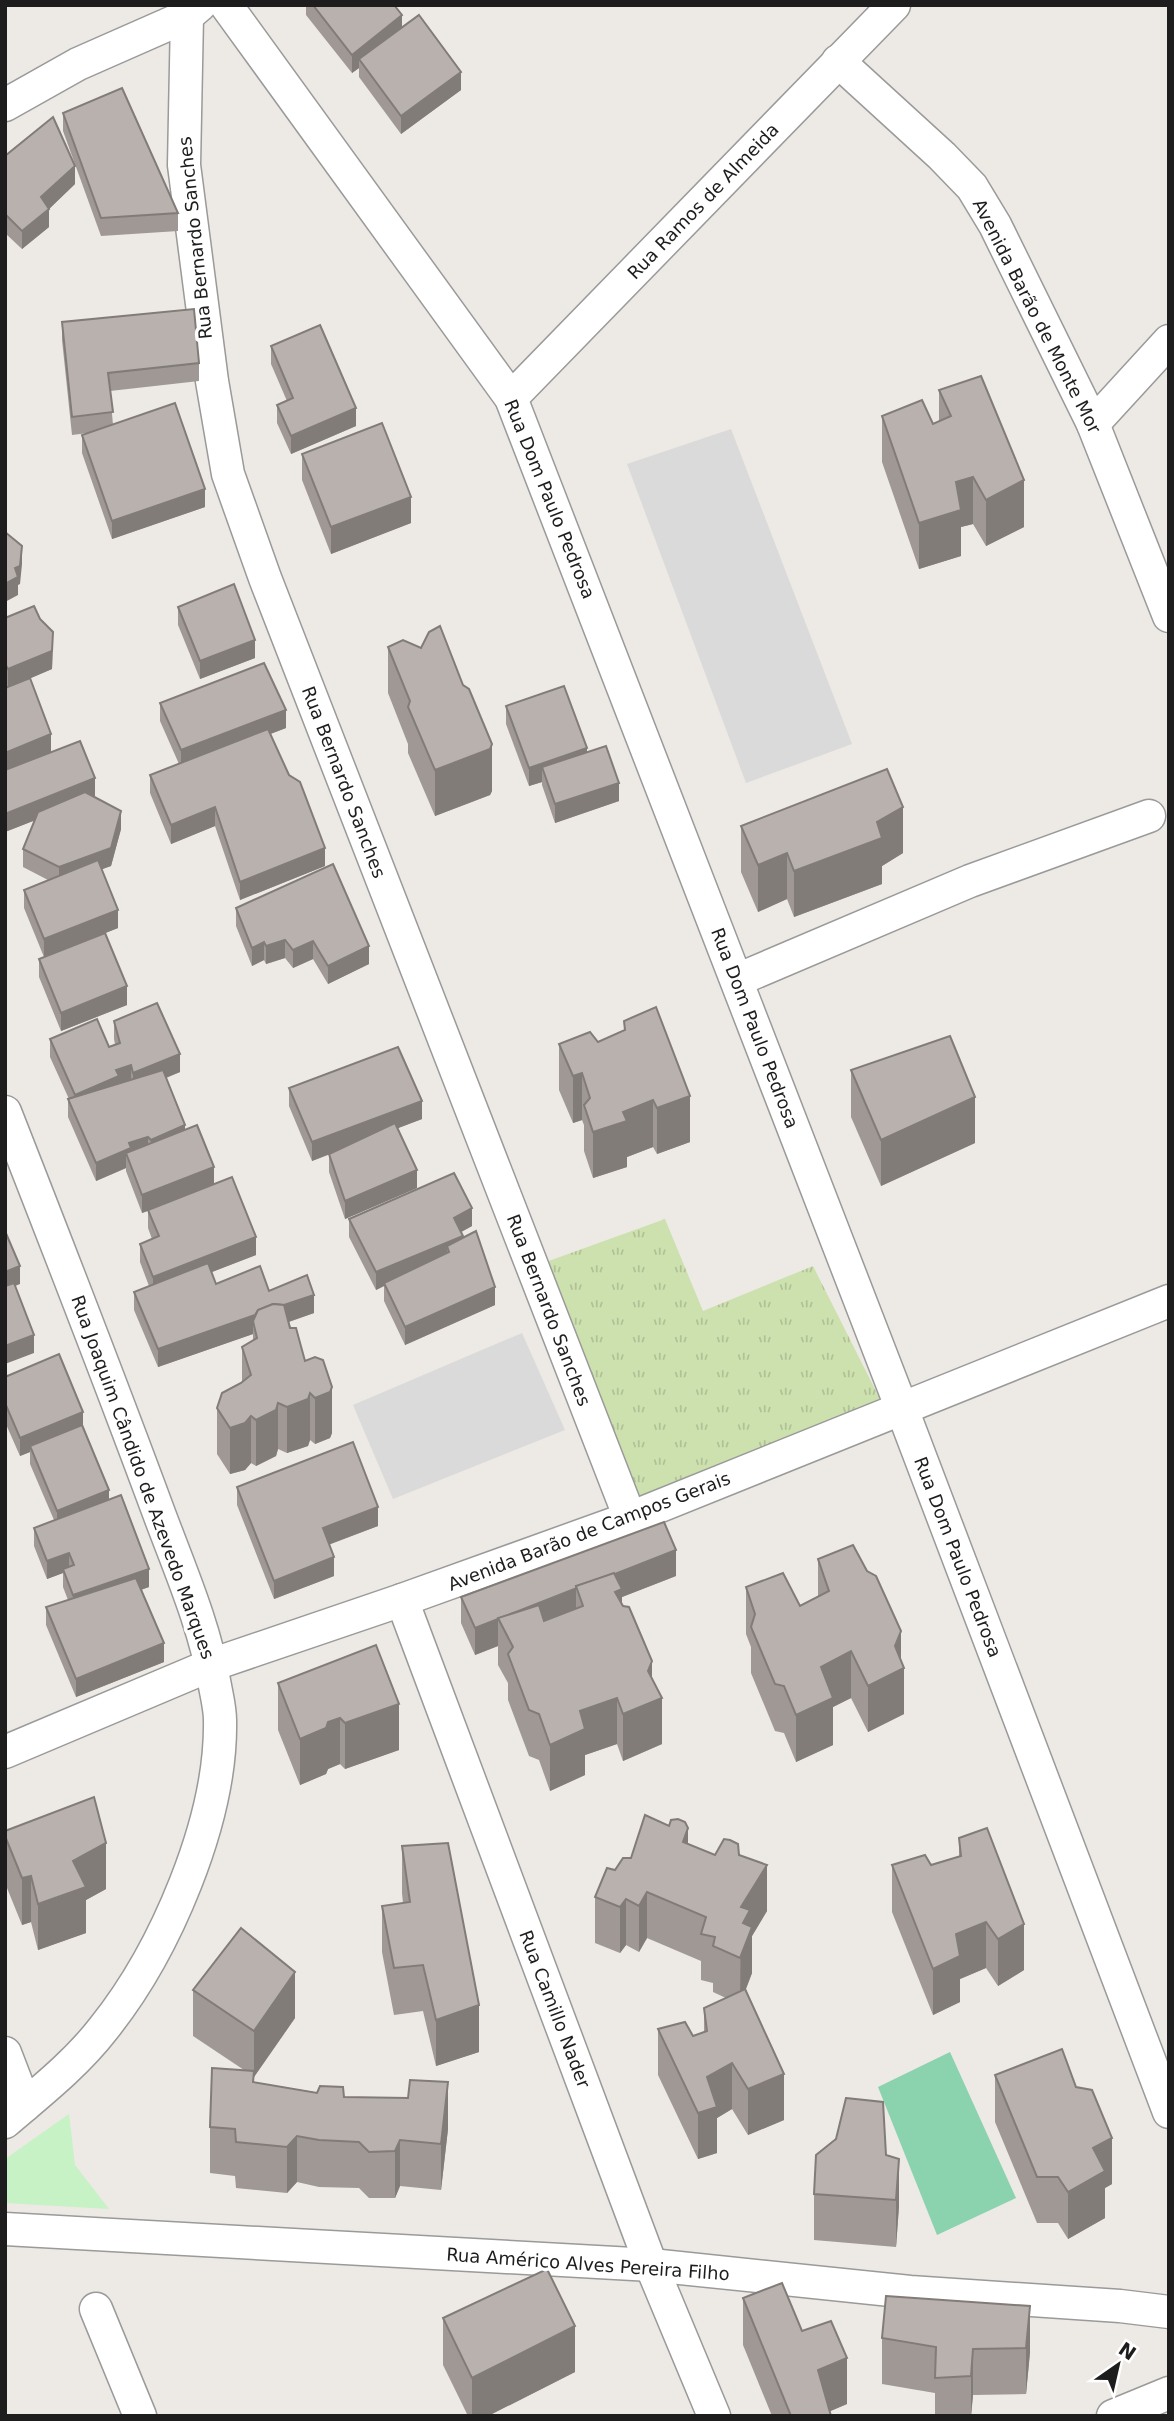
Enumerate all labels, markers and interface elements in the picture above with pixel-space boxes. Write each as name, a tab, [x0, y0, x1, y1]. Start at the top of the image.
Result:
street label: Rua Ramos de Almeida	[623, 119, 783, 283]
street label: Rua Bernardo Sanches	[174, 136, 216, 340]
street label: Avenida Barão de Monte Mor	[969, 195, 1106, 437]
street label: Rua Dom Paulo Pedrosa	[500, 396, 600, 602]
street label: Rua Bernardo Sanches	[298, 683, 390, 881]
street label: Rua Dom Paulo Pedrosa	[707, 925, 803, 1131]
street label: Rua Bernardo Sanches	[503, 1211, 595, 1409]
street label: Rua Joaquim Cândido de Azevedo Marques	[67, 1292, 219, 1662]
street label: Rua Dom Paulo Pedrosa	[910, 1454, 1006, 1660]
street label: Avenida Barão de Campos Gerais	[445, 1467, 733, 1595]
street label: Rua Camillo Nader	[515, 1927, 595, 2091]
street label: Rua Américo Alves Pereira Filho	[446, 2244, 730, 2284]
north arrow	[1083, 2330, 1153, 2400]
text: N	[1115, 2337, 1140, 2364]

